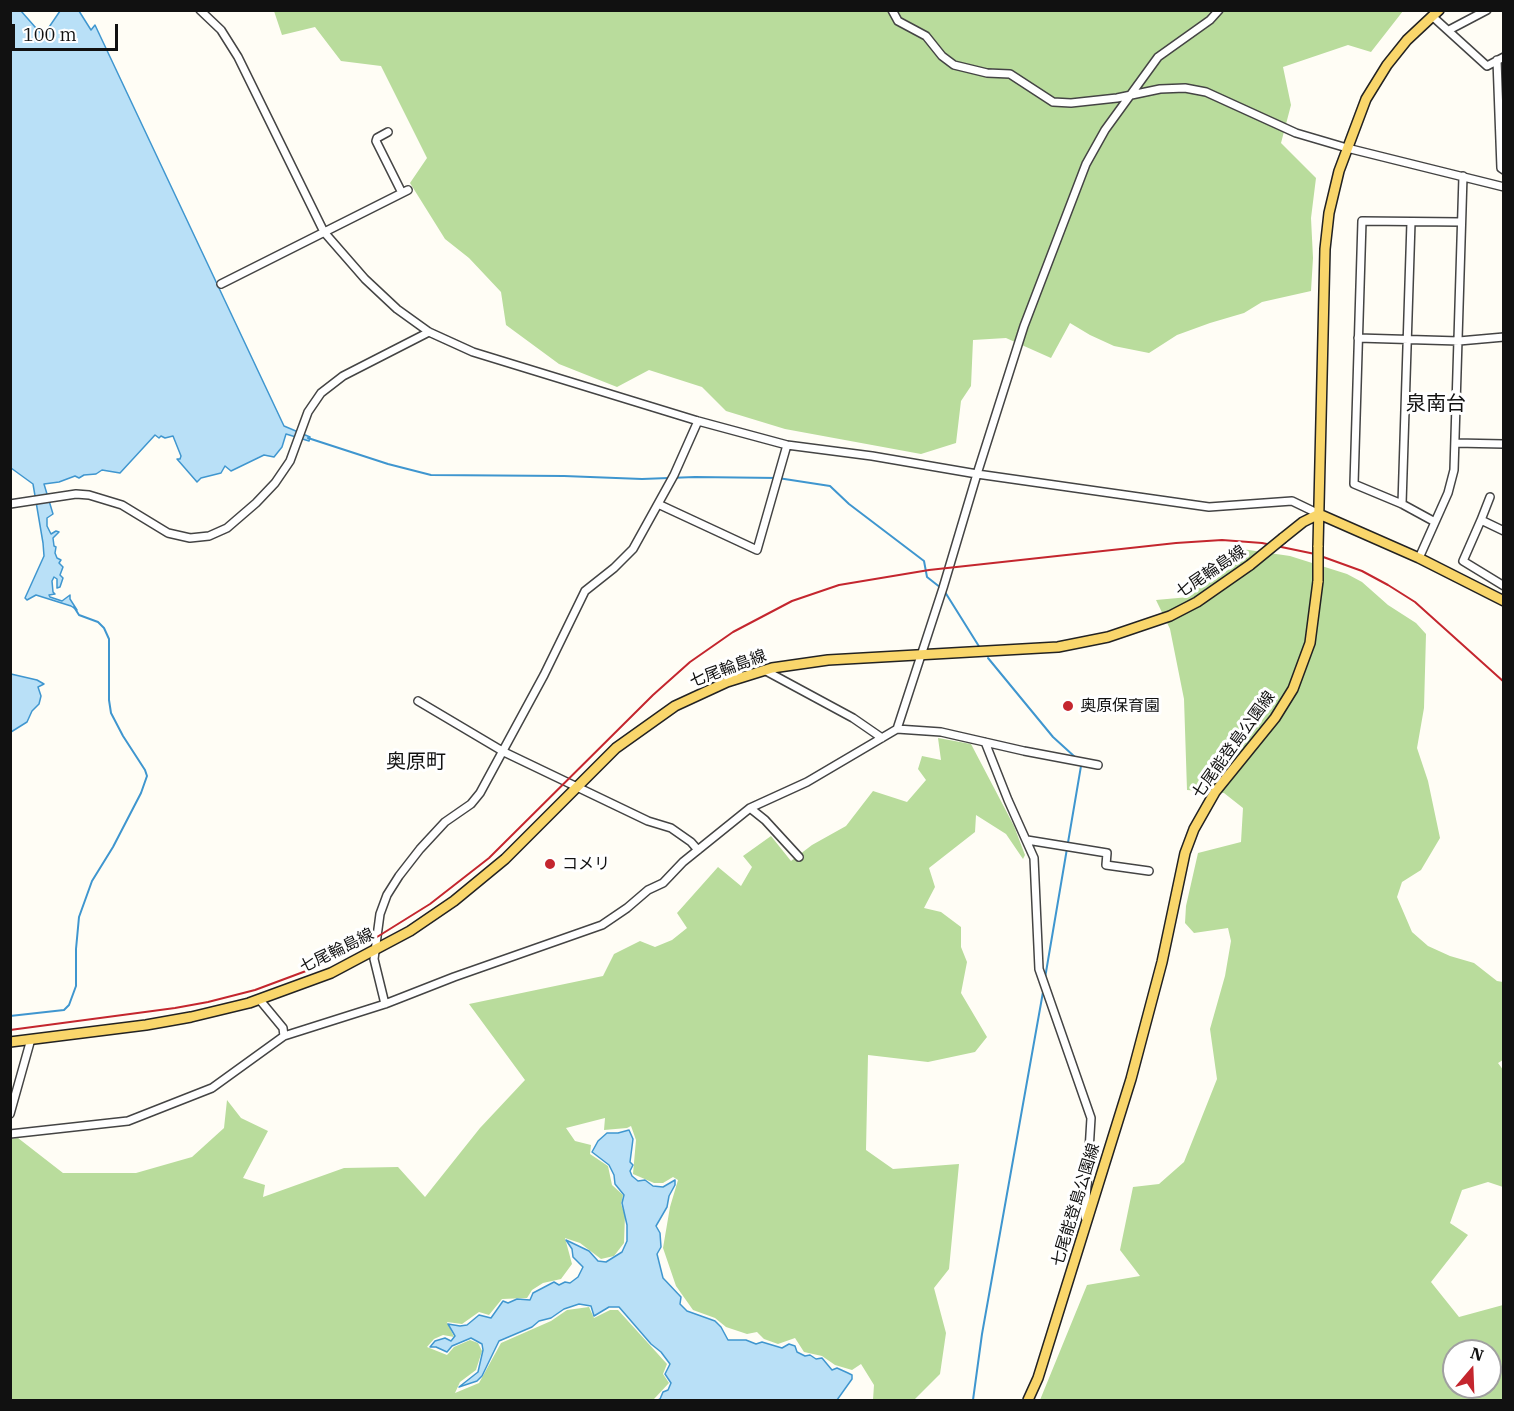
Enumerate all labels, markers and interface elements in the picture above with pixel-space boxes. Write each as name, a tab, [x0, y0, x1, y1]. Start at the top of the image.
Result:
scale bar	[15, 12, 122, 50]
text: 100 m	[23, 23, 77, 46]
district label: 泉南台	[1406, 392, 1466, 416]
street label: 七尾輪島線	[1172, 542, 1250, 602]
street label: 七尾輪島線	[687, 646, 769, 692]
street label: 七尾能登島公園線	[1189, 688, 1279, 802]
place label: 奥原保育園	[1080, 696, 1160, 716]
marker: 奥原保育園	[1061, 699, 1075, 713]
district label: 奥原町	[386, 750, 446, 774]
place label: コメリ	[562, 854, 610, 874]
marker: コメリ	[543, 857, 557, 871]
street label: 七尾輪島線	[297, 925, 377, 977]
street label: 七尾能登島公園線	[1048, 1141, 1104, 1269]
north arrow	[1442, 1339, 1502, 1399]
text: N	[1468, 1342, 1486, 1365]

